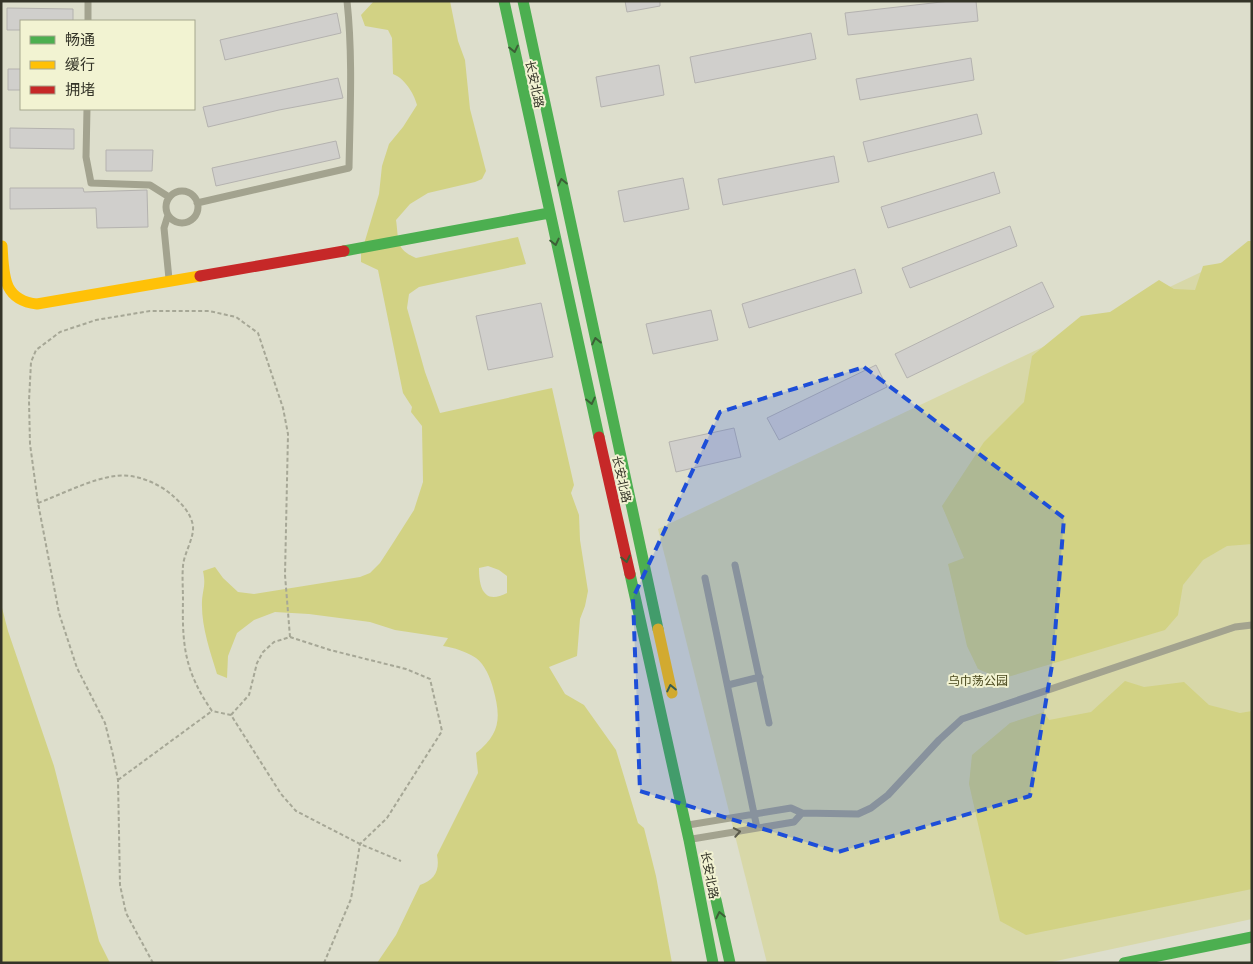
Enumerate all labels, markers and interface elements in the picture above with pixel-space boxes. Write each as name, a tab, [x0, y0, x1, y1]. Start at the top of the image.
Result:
legend	[20, 20, 195, 110]
text: 畅通	[65, 30, 95, 48]
one-way arrow	[508, 44, 519, 53]
text: 缓行	[65, 55, 95, 73]
street label: 长安北路	[523, 59, 547, 109]
text: 拥堵	[65, 80, 95, 98]
one-way arrow	[557, 177, 567, 186]
one-way arrow	[549, 238, 560, 247]
one-way arrow	[591, 336, 602, 345]
one-way arrow	[585, 396, 596, 405]
street label: 长安北路	[609, 454, 635, 504]
one-way arrow	[620, 555, 631, 564]
park label: 乌巾荡公园	[948, 673, 1008, 688]
one-way arrow	[666, 683, 677, 692]
one-way arrow	[733, 827, 741, 837]
street label: 长安北路	[698, 850, 722, 900]
one-way arrow	[715, 911, 725, 919]

